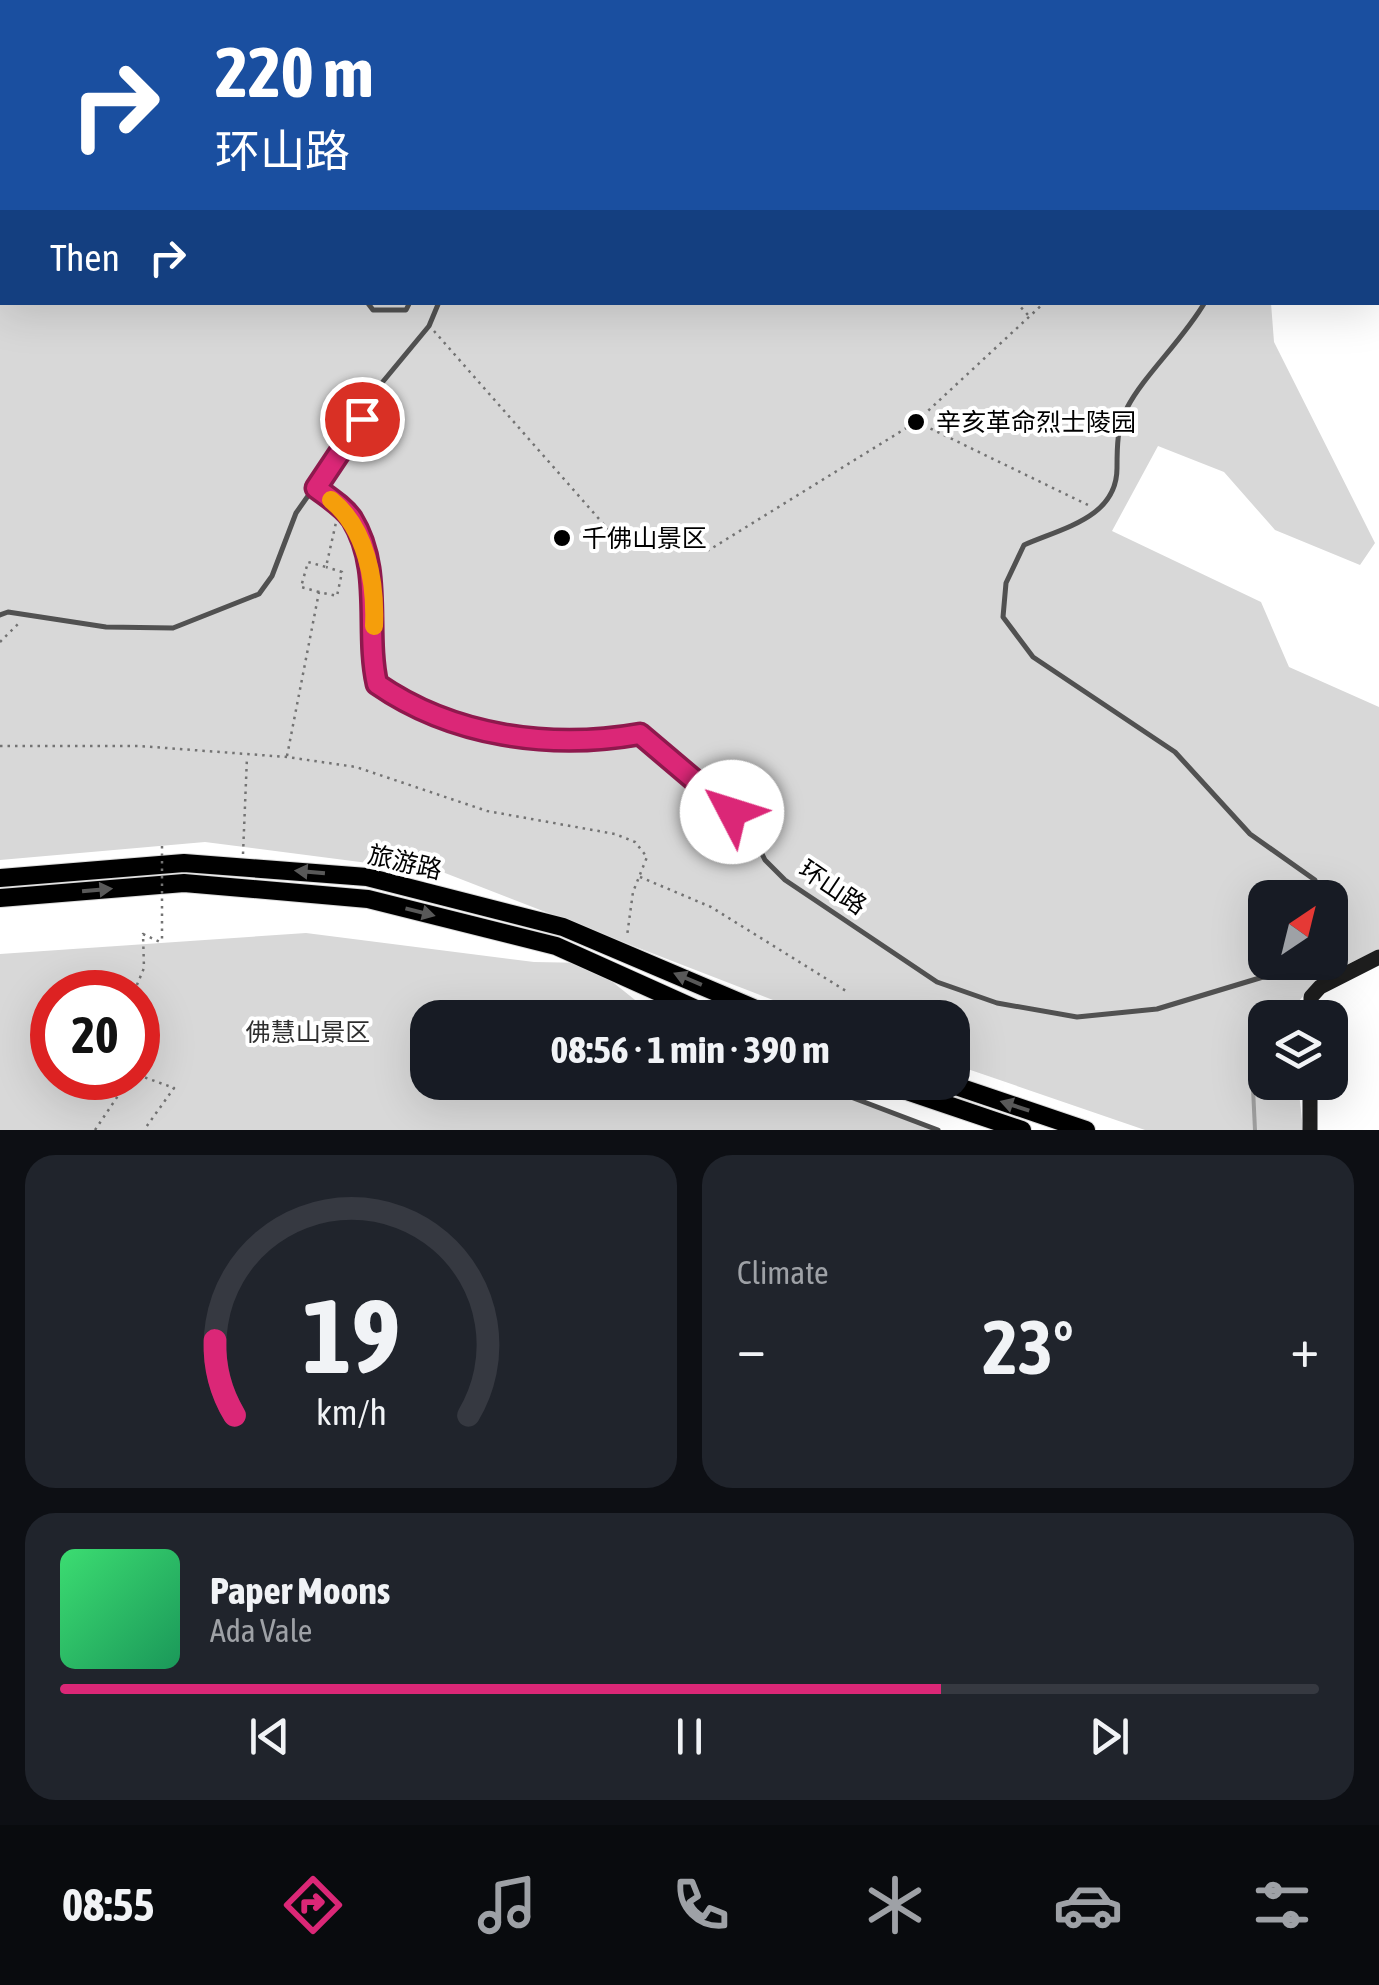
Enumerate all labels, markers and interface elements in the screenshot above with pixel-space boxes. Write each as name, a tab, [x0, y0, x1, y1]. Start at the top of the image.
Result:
text: 220 m	[215, 32, 374, 112]
icon: right	[50, 40, 180, 170]
text: 环山路	[215, 125, 350, 177]
icon: right	[140, 230, 195, 285]
text: Then	[50, 236, 120, 279]
pin	[320, 377, 405, 462]
icon: arrive	[335, 392, 390, 447]
place label: 辛亥革命烈士陵园	[936, 408, 1136, 436]
marker: 辛亥革命烈士陵园	[905, 411, 927, 433]
place label: 千佛山景区	[582, 524, 707, 552]
marker: 千佛山景区	[551, 527, 573, 549]
position arrow	[680, 760, 784, 864]
street label: 旅游路	[365, 840, 445, 884]
street label: 环山路	[794, 854, 872, 920]
one-way arrow	[293, 863, 325, 879]
north arrow	[1248, 880, 1348, 980]
map controls	[1248, 880, 1348, 1100]
one-way arrow	[82, 882, 114, 898]
one-way arrow	[405, 905, 436, 920]
speed limit sign: 20	[30, 970, 160, 1100]
one-way arrow	[673, 971, 703, 987]
button: layers	[1248, 1000, 1348, 1100]
park label: 佛慧山景区	[245, 1018, 371, 1046]
text: 08:56 · 1 min · 390 m	[550, 1028, 830, 1071]
one-way arrow	[1000, 1098, 1030, 1113]
text: Climate	[737, 1254, 829, 1291]
text: 19	[302, 1276, 400, 1395]
text: 23°	[982, 1304, 1074, 1390]
text: −	[737, 1316, 766, 1379]
text: +	[1290, 1316, 1319, 1379]
text: km/h	[316, 1392, 386, 1433]
text: Paper Moons	[210, 1569, 390, 1612]
text: Ada Vale	[210, 1612, 312, 1649]
icon: previous	[242, 1709, 297, 1764]
icon: pause	[662, 1709, 717, 1764]
icon: next	[1082, 1709, 1137, 1764]
icon: directions	[278, 1870, 348, 1940]
icon: music	[472, 1870, 542, 1940]
icon: phone	[666, 1870, 736, 1940]
icon: climate	[860, 1870, 930, 1940]
icon: car	[1053, 1870, 1123, 1940]
icon: filters	[1247, 1870, 1317, 1940]
text: 08:55	[62, 1879, 155, 1931]

